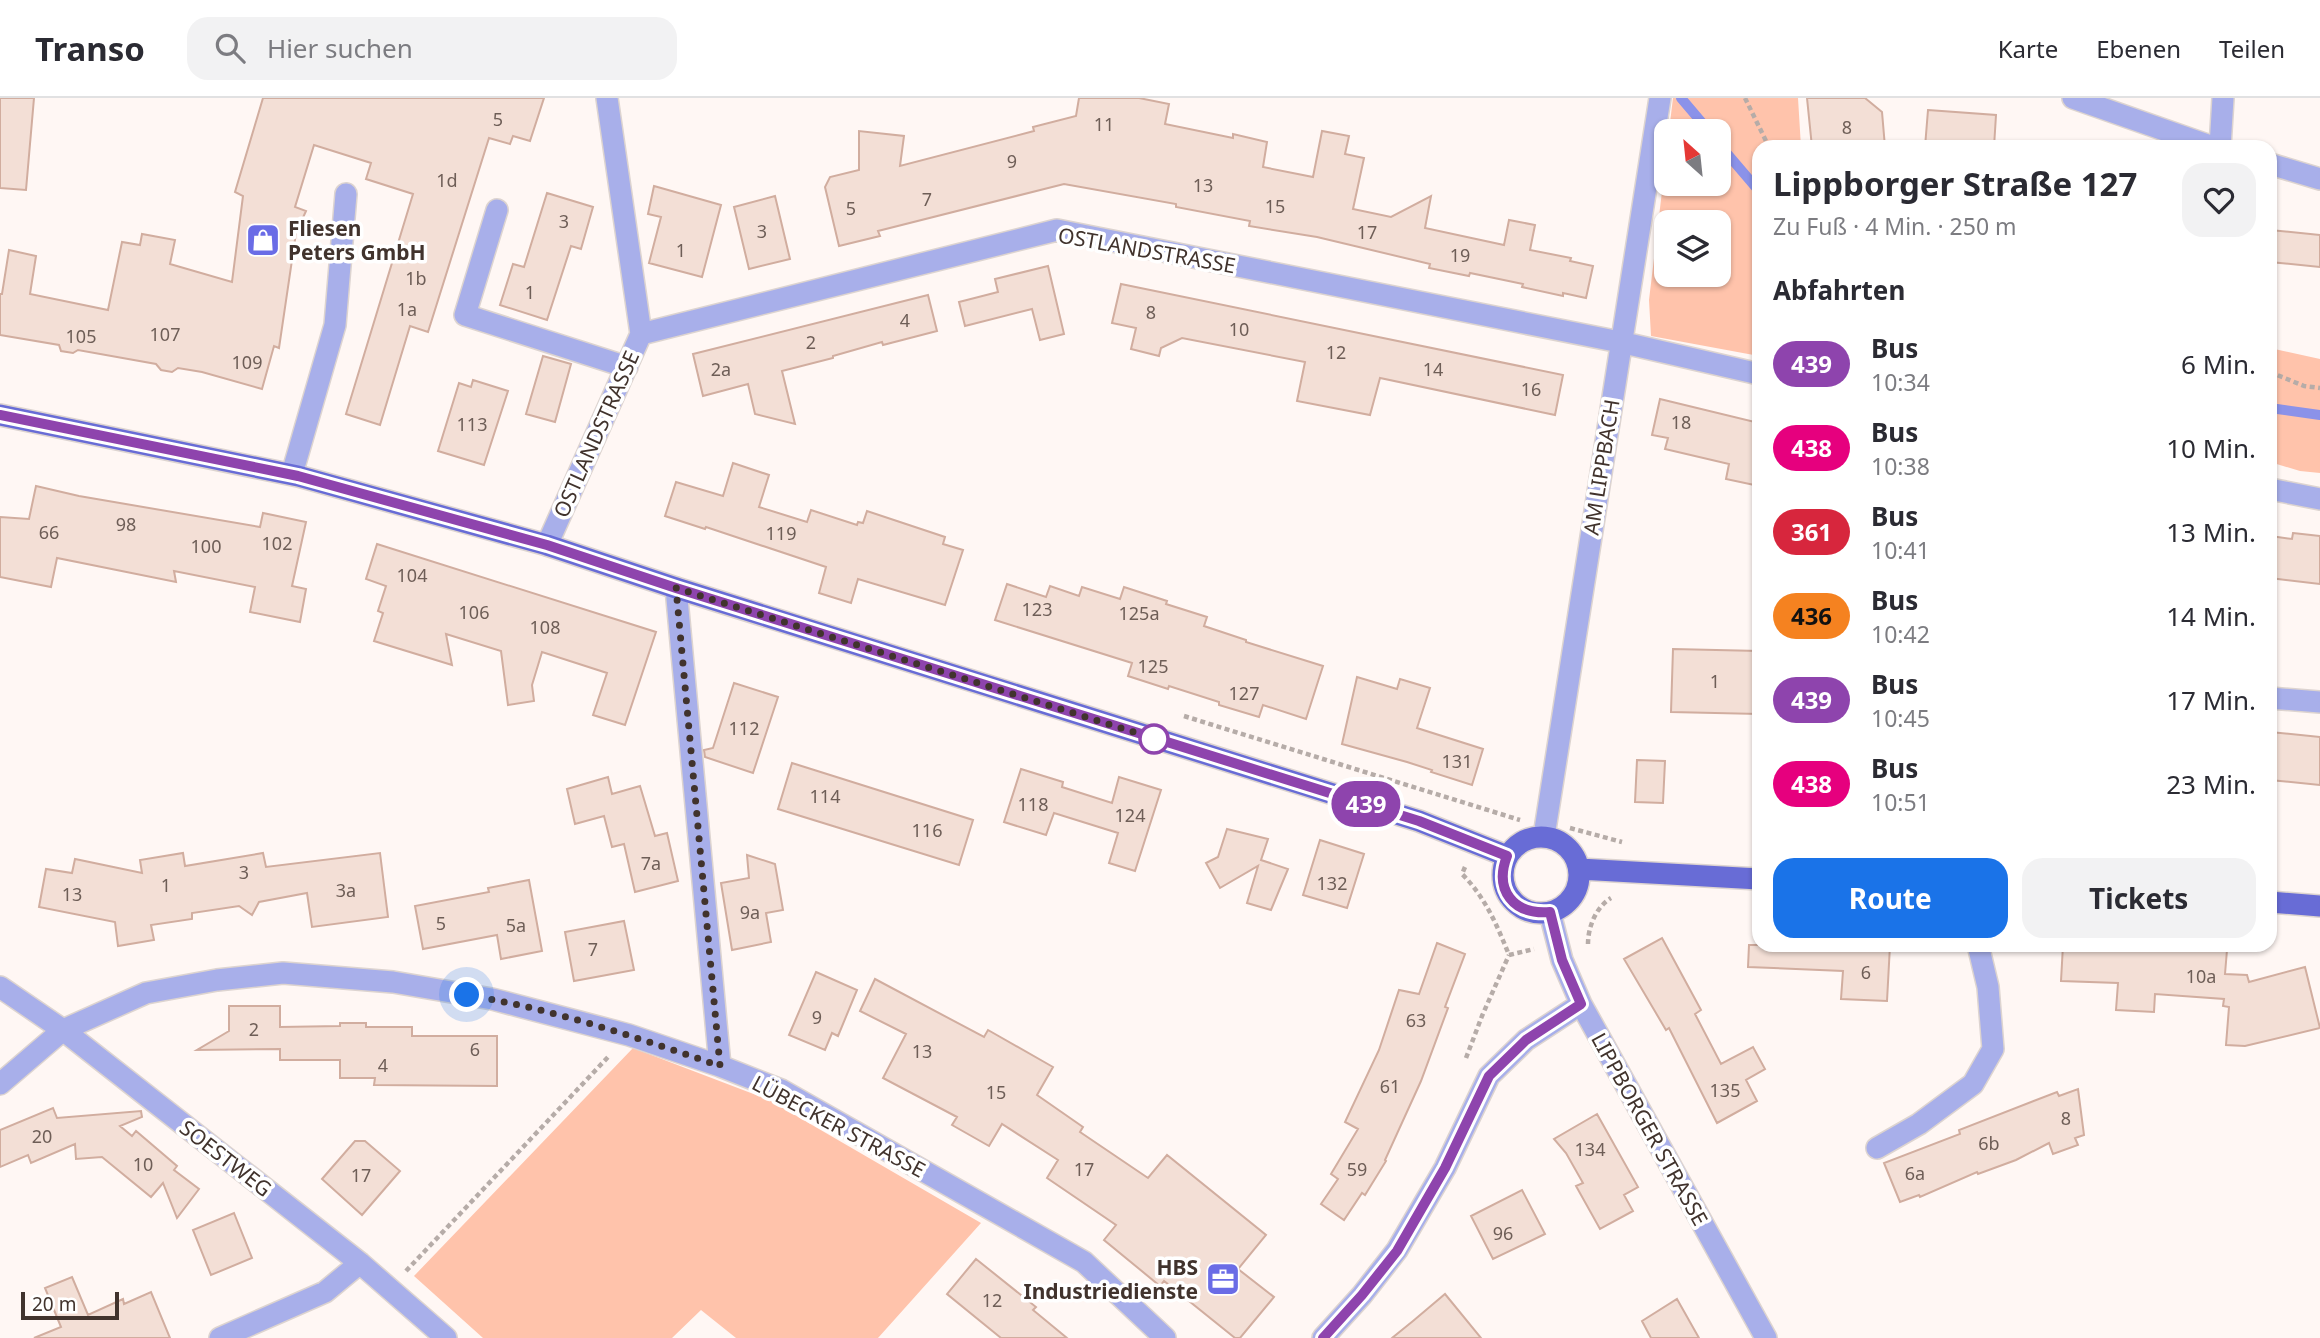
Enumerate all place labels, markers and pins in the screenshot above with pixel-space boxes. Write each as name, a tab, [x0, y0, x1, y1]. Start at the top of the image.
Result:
place label: Fliesen Peters GmbH	[288, 214, 426, 266]
shop icon: Fliesen Peters GmbH	[244, 221, 282, 259]
unlabelled marker	[1139, 724, 1169, 754]
place label: HBS Industriedienste	[1023, 1253, 1198, 1305]
office icon: HBS Industriedienste	[1204, 1260, 1242, 1298]

